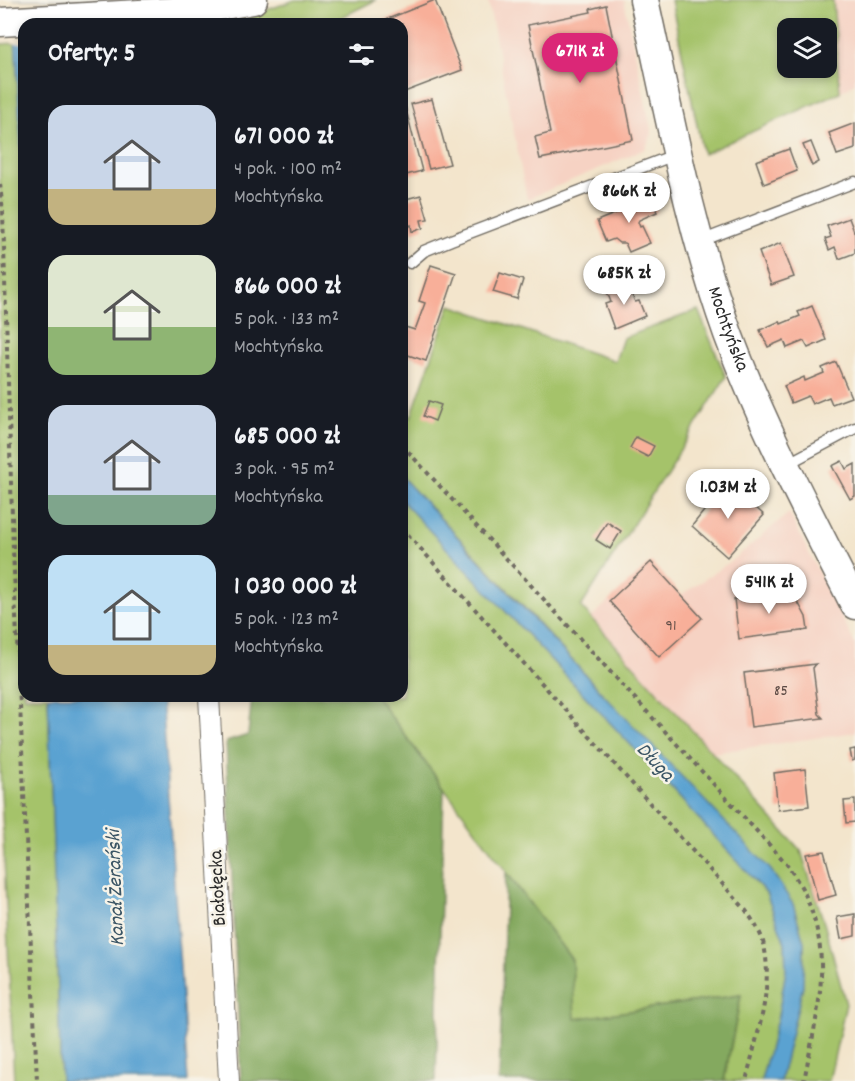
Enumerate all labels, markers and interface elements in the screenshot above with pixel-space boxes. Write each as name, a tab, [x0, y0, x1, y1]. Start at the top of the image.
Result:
map controls	[777, 18, 837, 78]
button: layers	[777, 18, 837, 78]
pin: 671K zł	[525, 33, 635, 84]
text: Oferty: 5	[48, 36, 136, 73]
icon: filters	[345, 38, 378, 71]
text: 671K zł	[556, 38, 604, 66]
text: 671 000 zł	[234, 119, 333, 156]
icon: home	[96, 129, 168, 201]
text: 4 pok. · 100 m²	[234, 156, 342, 184]
pin: 866K zł	[574, 173, 684, 224]
text: 866K zł	[602, 178, 656, 206]
text: Mochtyńska	[234, 184, 323, 212]
pin: 685K zł	[569, 255, 679, 306]
text: 685K zł	[597, 260, 651, 288]
text: 866 000 zł	[234, 269, 341, 306]
icon: home	[96, 279, 168, 351]
street label: Mochtyńska	[699, 283, 756, 377]
text: 5 pok. · 133 m²	[234, 306, 339, 334]
text: Mochtyńska	[234, 334, 323, 362]
text: 685 000 zł	[234, 419, 340, 456]
icon: home	[96, 429, 168, 501]
text: 3 pok. · 95 m²	[234, 456, 335, 484]
pin: 1.03M zł	[666, 469, 790, 520]
text: 1.03M zł	[700, 474, 756, 502]
text: Mochtyńska	[234, 484, 323, 512]
pin: 541K zł	[714, 564, 824, 615]
text: 1 030 000 zł	[234, 569, 356, 606]
text: 541K zł	[745, 569, 793, 597]
icon: home	[96, 579, 168, 651]
text: 5 pok. · 123 m²	[234, 606, 339, 634]
house number: 91	[666, 615, 676, 638]
text: Mochtyńska	[234, 634, 323, 662]
house number: 85	[774, 680, 788, 703]
water label: Długa	[628, 737, 681, 790]
water label: Kanał Żerański	[100, 826, 134, 947]
street label: Białołęcka	[203, 849, 235, 927]

